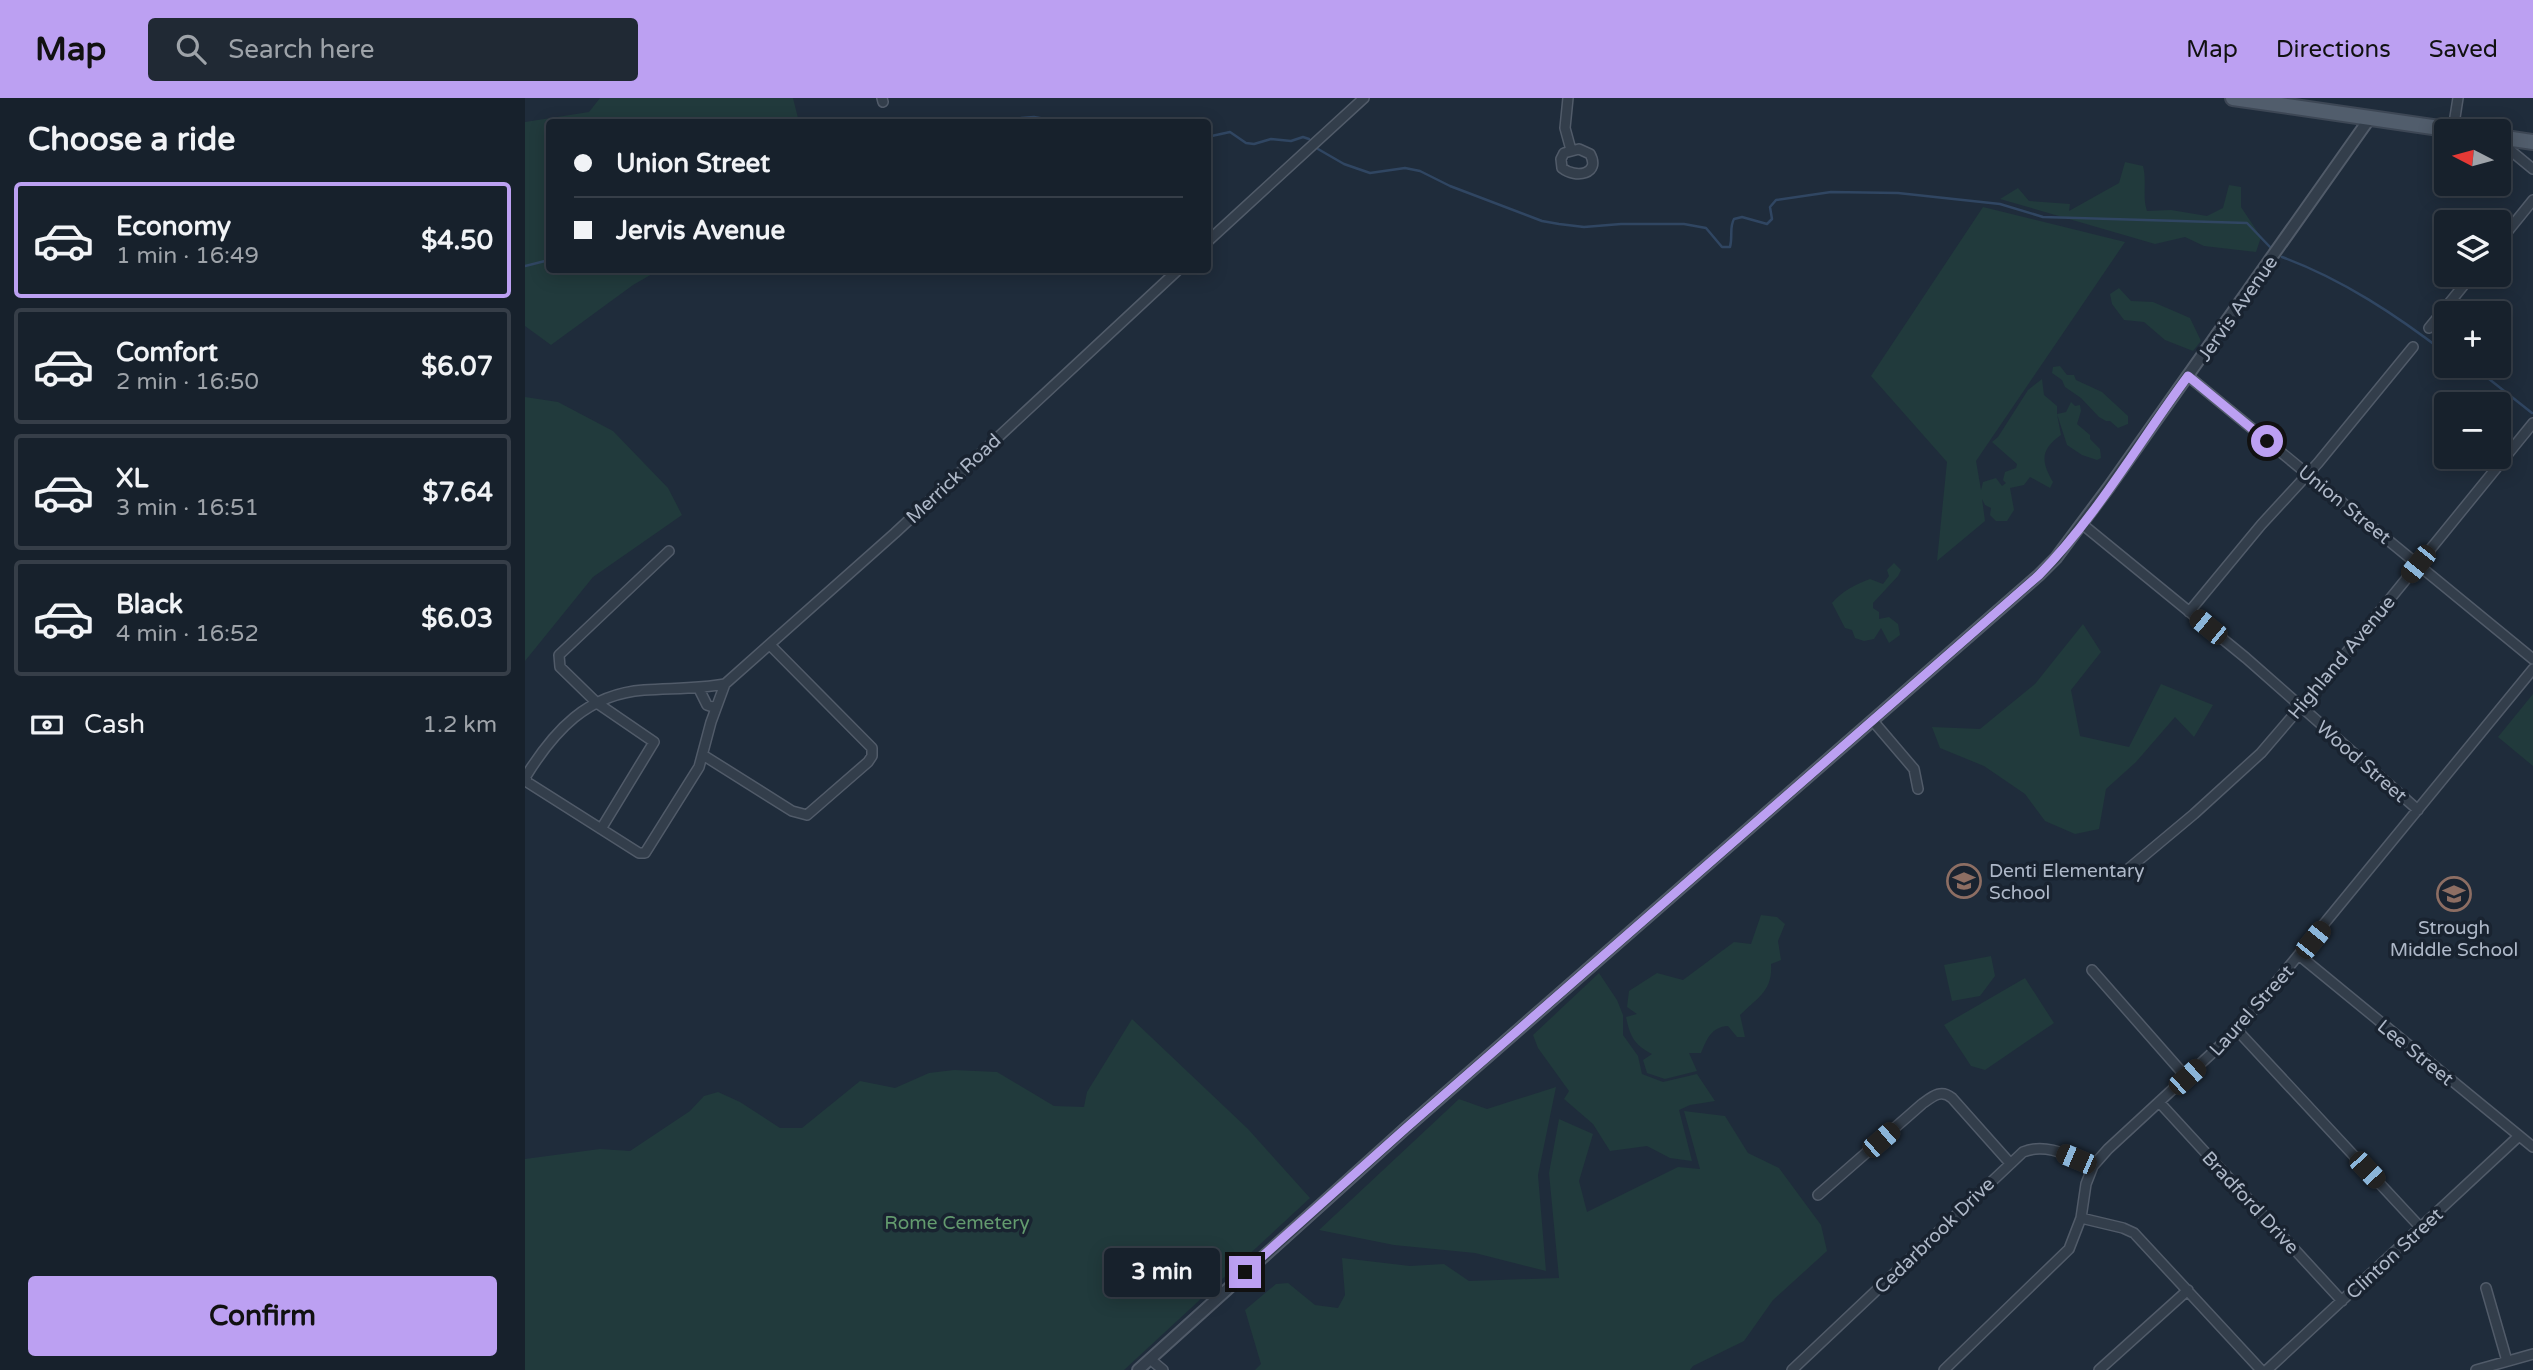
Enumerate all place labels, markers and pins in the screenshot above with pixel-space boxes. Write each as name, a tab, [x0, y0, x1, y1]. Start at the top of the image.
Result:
place label: Denti Elementary School	[1989, 860, 2145, 904]
school or university icon: Denti Elementary School	[1945, 862, 1983, 900]
school or university icon: Strough Middle School	[2435, 875, 2473, 913]
place label: Strough Middle School	[2390, 917, 2518, 961]

